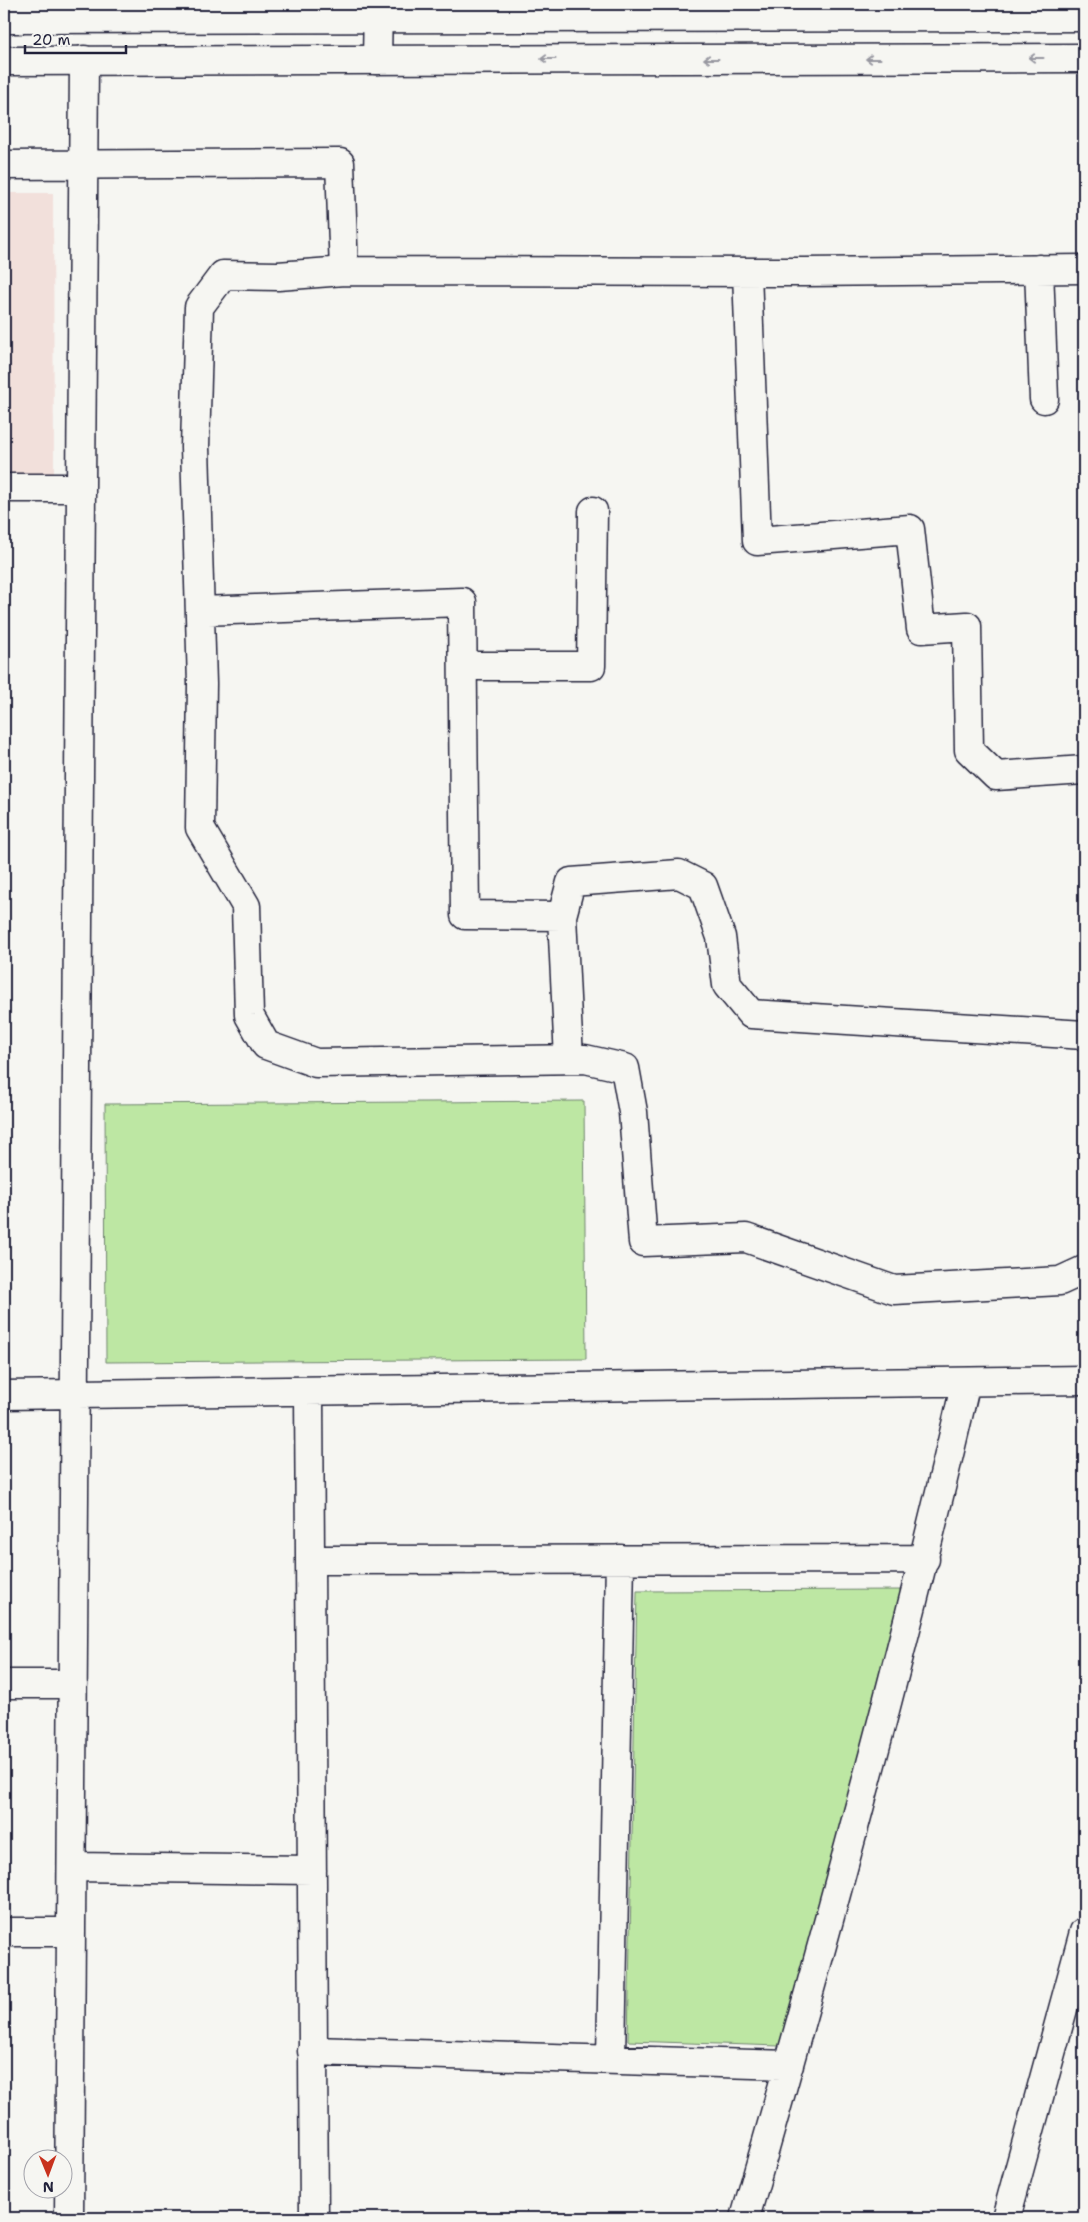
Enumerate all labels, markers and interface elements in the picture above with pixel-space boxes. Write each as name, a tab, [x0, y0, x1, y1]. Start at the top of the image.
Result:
scale bar	[25, 22, 126, 54]
text: 20 m	[32, 30, 71, 50]
one-way arrow	[540, 54, 556, 64]
one-way arrow	[703, 54, 719, 64]
one-way arrow	[865, 54, 882, 64]
one-way arrow	[1028, 54, 1044, 63]
north arrow	[22, 2150, 72, 2200]
text: N	[43, 2178, 54, 2196]

